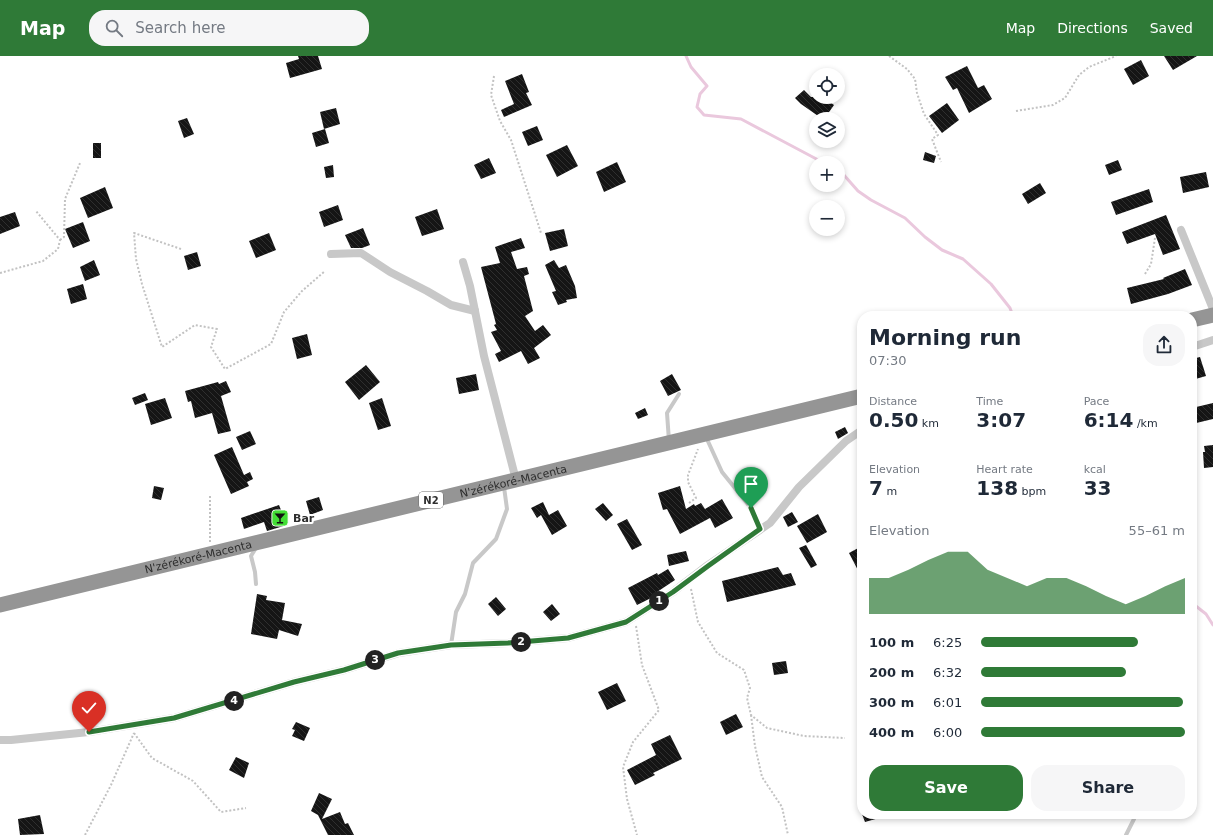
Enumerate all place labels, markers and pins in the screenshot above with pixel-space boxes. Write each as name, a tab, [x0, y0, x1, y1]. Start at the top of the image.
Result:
pin	[734, 467, 768, 508]
bar icon: Bar	[270, 508, 290, 528]
place label: Bar	[293, 512, 315, 525]
pin: 1	[649, 591, 669, 611]
pin: 2	[511, 632, 531, 652]
pin: 3	[365, 650, 385, 670]
pin	[72, 691, 106, 732]
pin: 4	[224, 691, 244, 711]

